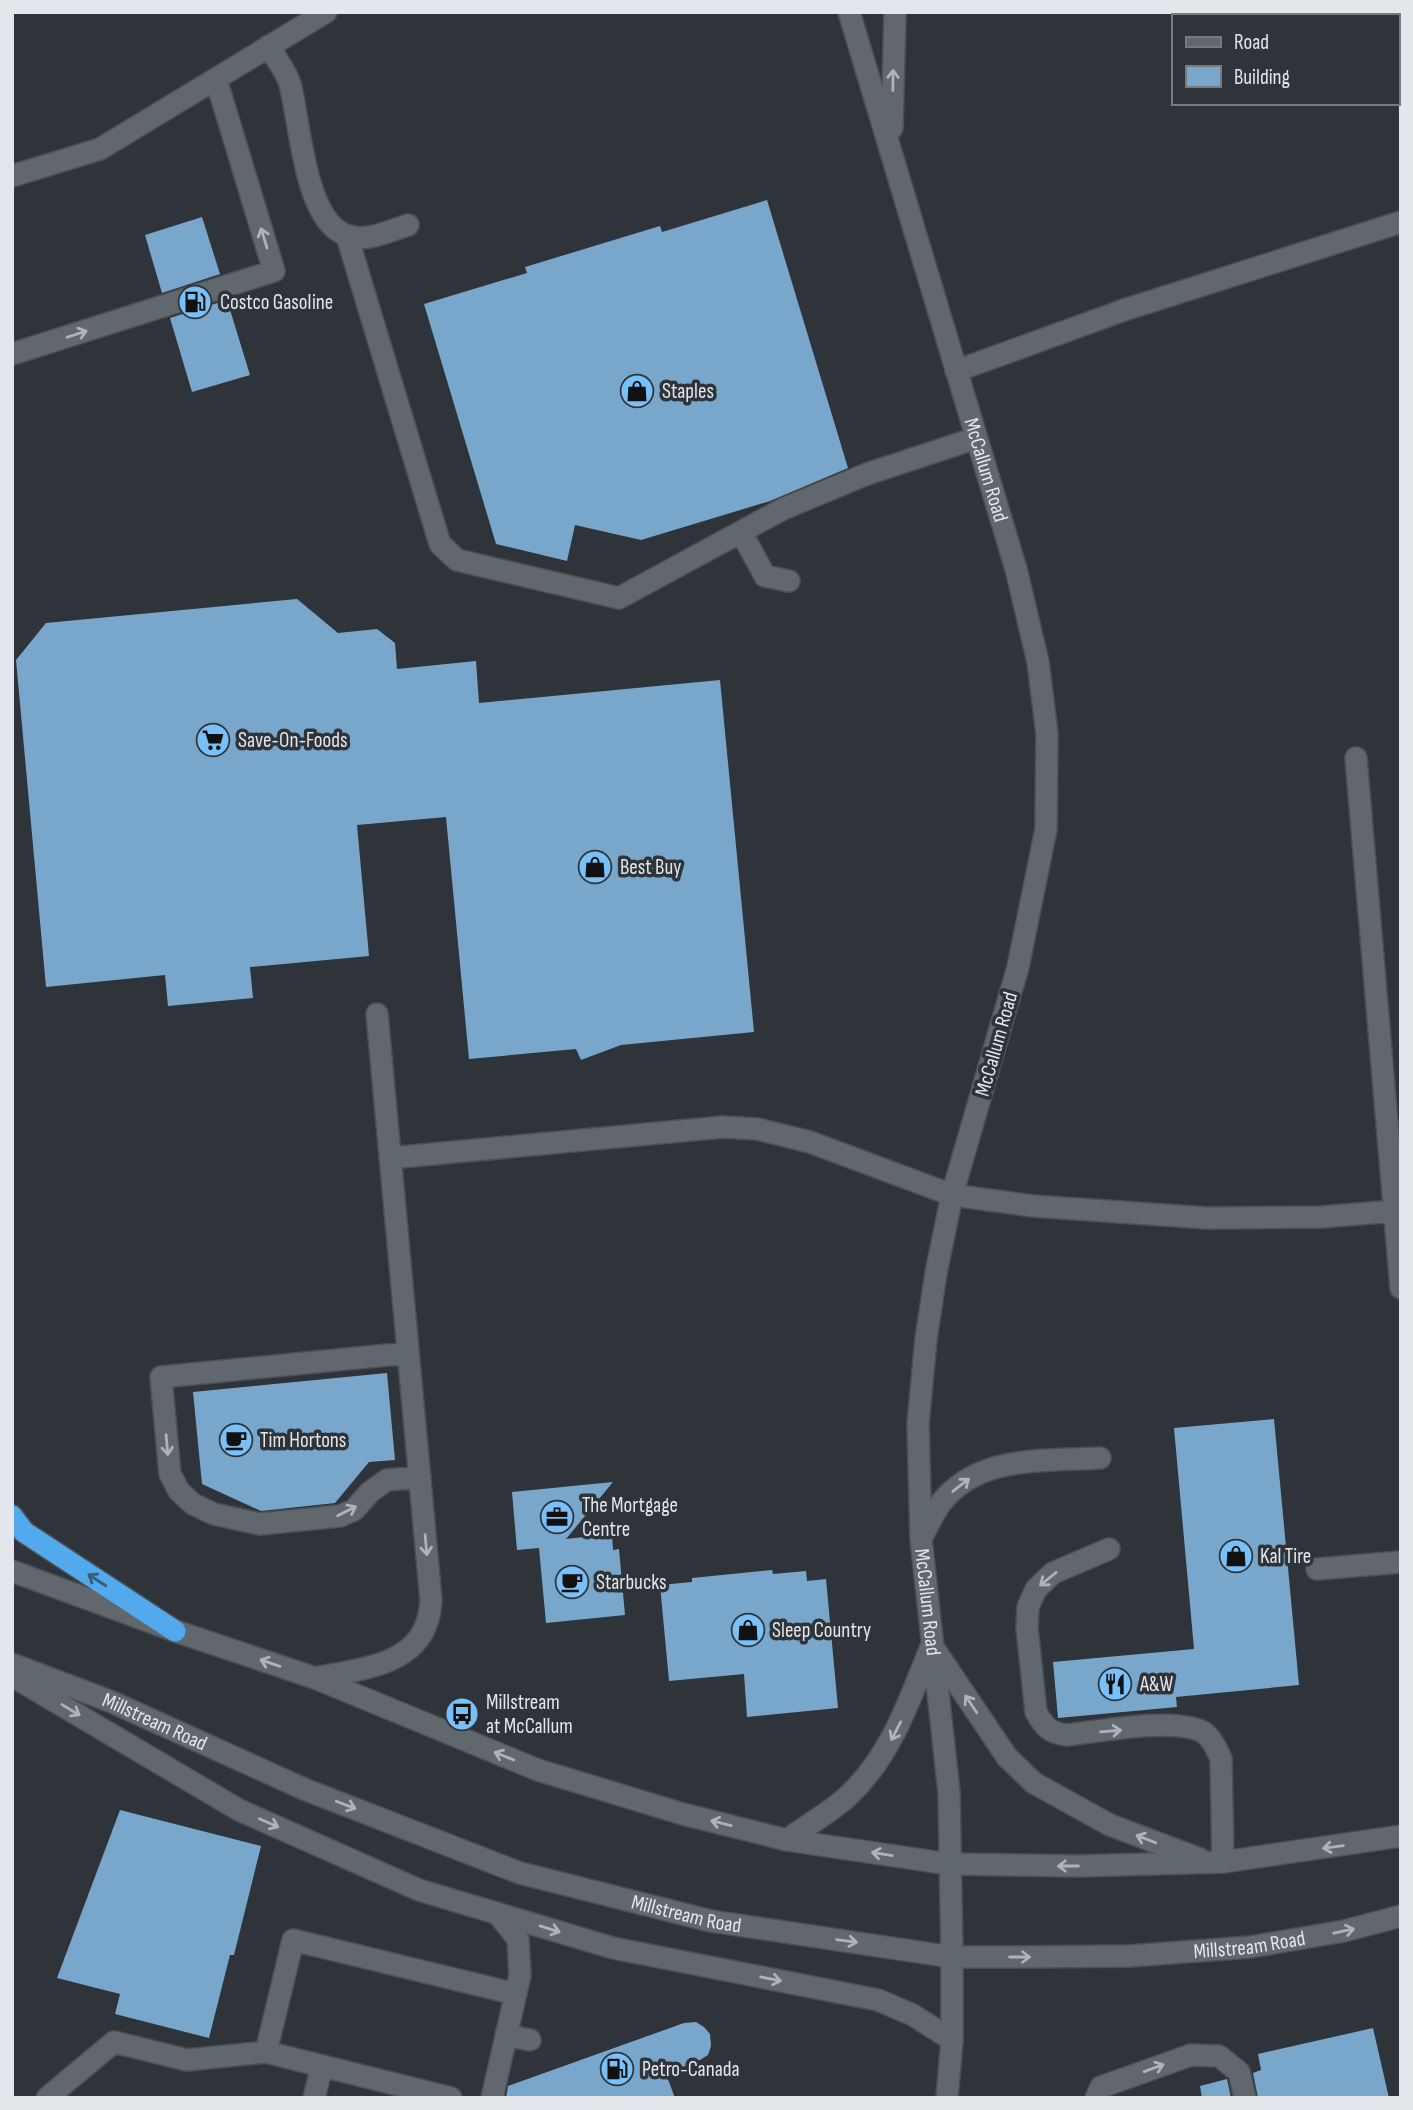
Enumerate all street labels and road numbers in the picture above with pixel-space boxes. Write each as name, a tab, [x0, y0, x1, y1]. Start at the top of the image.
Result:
street label: McCallum Road	[958, 415, 1013, 525]
street label: McCallum Road	[970, 989, 1023, 1099]
street label: McCallum Road	[909, 1547, 946, 1657]
street label: Millstream Road	[99, 1688, 211, 1756]
street label: Millstream Road	[629, 1889, 743, 1938]
street label: Millstream Road	[1193, 1926, 1307, 1964]

